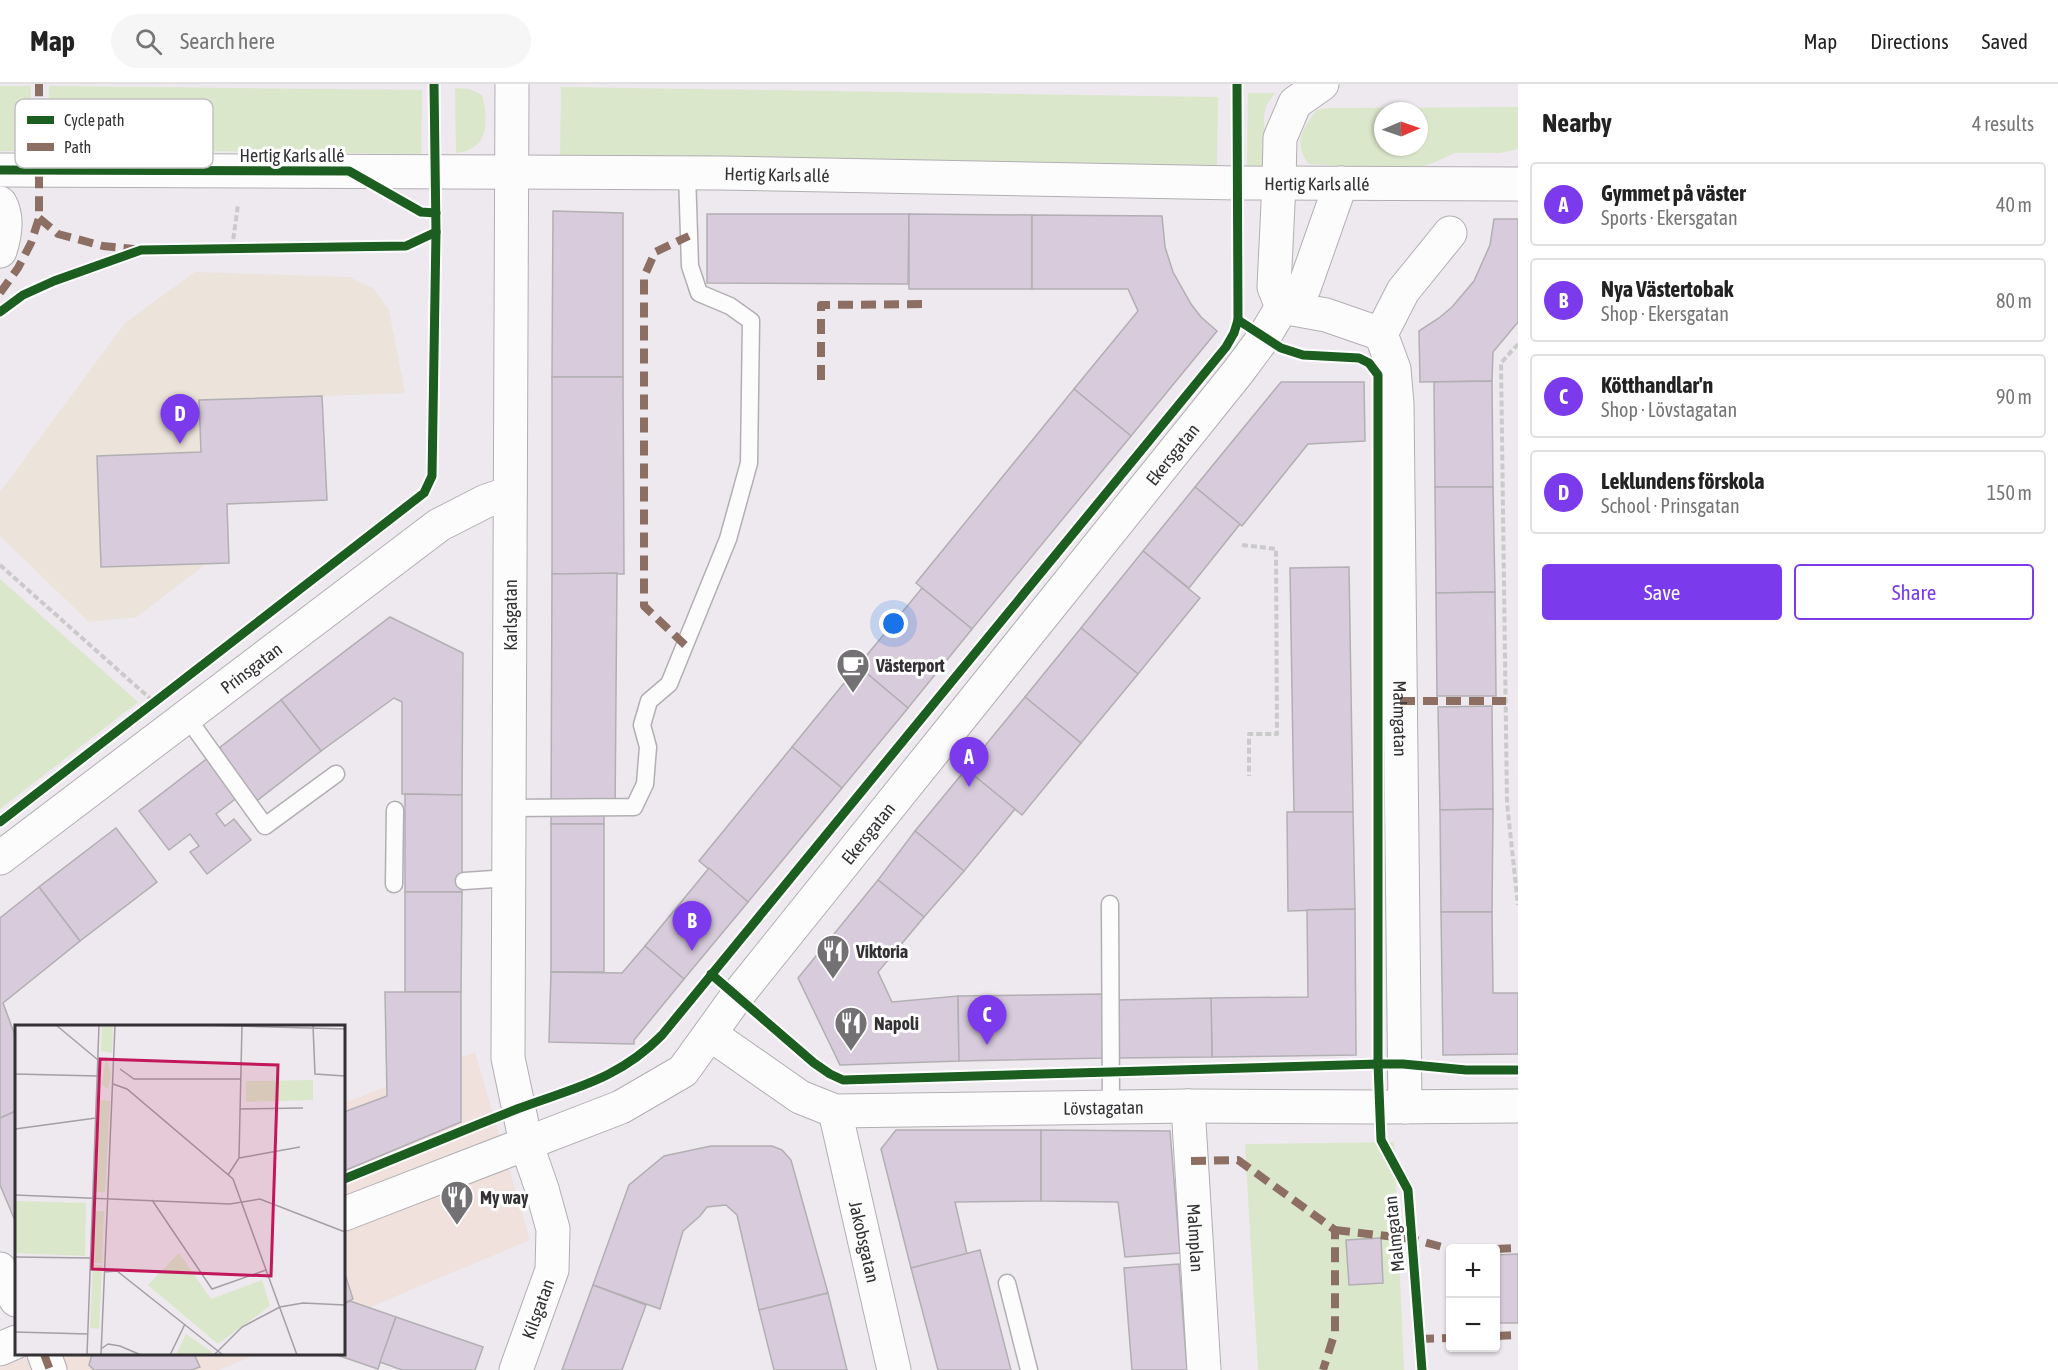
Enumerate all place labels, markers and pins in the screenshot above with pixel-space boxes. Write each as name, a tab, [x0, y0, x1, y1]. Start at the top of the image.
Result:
pin: D	[160, 394, 200, 444]
cafe icon: Västerport	[835, 647, 871, 694]
place label: Västerport	[875, 655, 946, 676]
pin: A	[950, 738, 988, 787]
pin: B	[672, 902, 712, 951]
restaurant icon: Viktoria	[815, 933, 851, 980]
place label: Viktoria	[855, 941, 908, 962]
pin: C	[968, 996, 1006, 1045]
restaurant icon: Napoli	[833, 1005, 869, 1052]
place label: Napoli	[874, 1013, 919, 1034]
restaurant icon: My way	[439, 1179, 475, 1226]
place label: My way	[480, 1187, 529, 1208]

